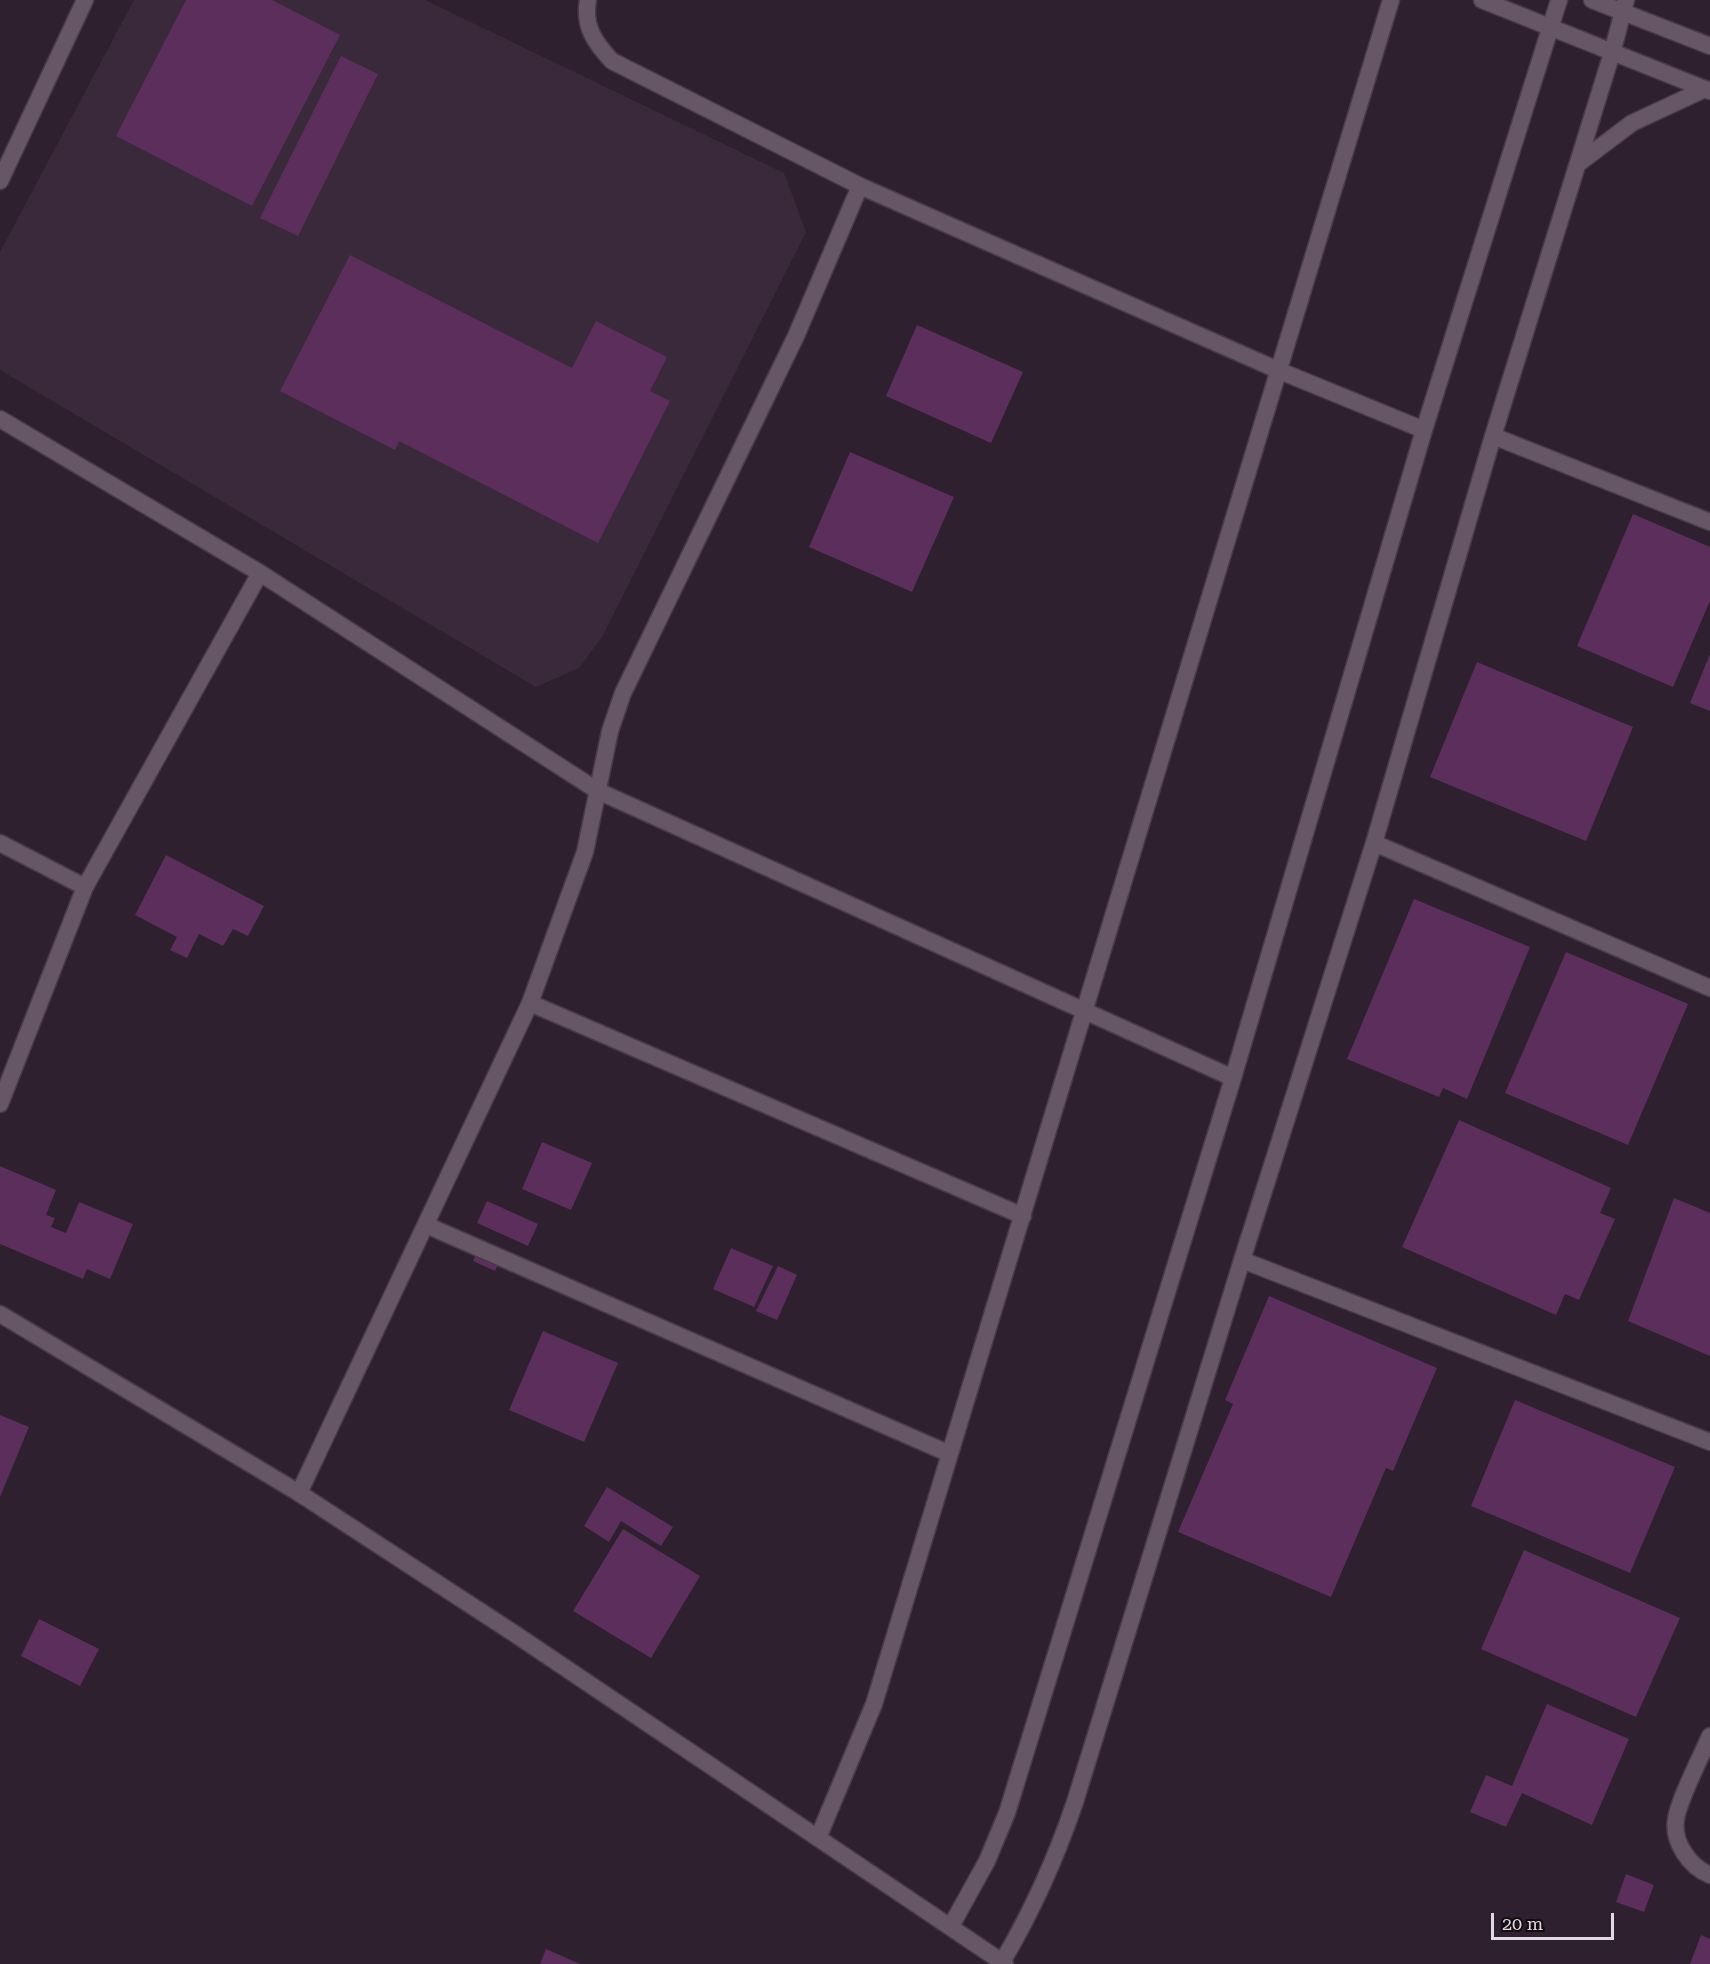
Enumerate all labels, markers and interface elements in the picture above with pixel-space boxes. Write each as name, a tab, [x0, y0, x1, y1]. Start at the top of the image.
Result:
scale bar	[1494, 1901, 1617, 1939]
text: 20 m	[1502, 1913, 1543, 1934]

